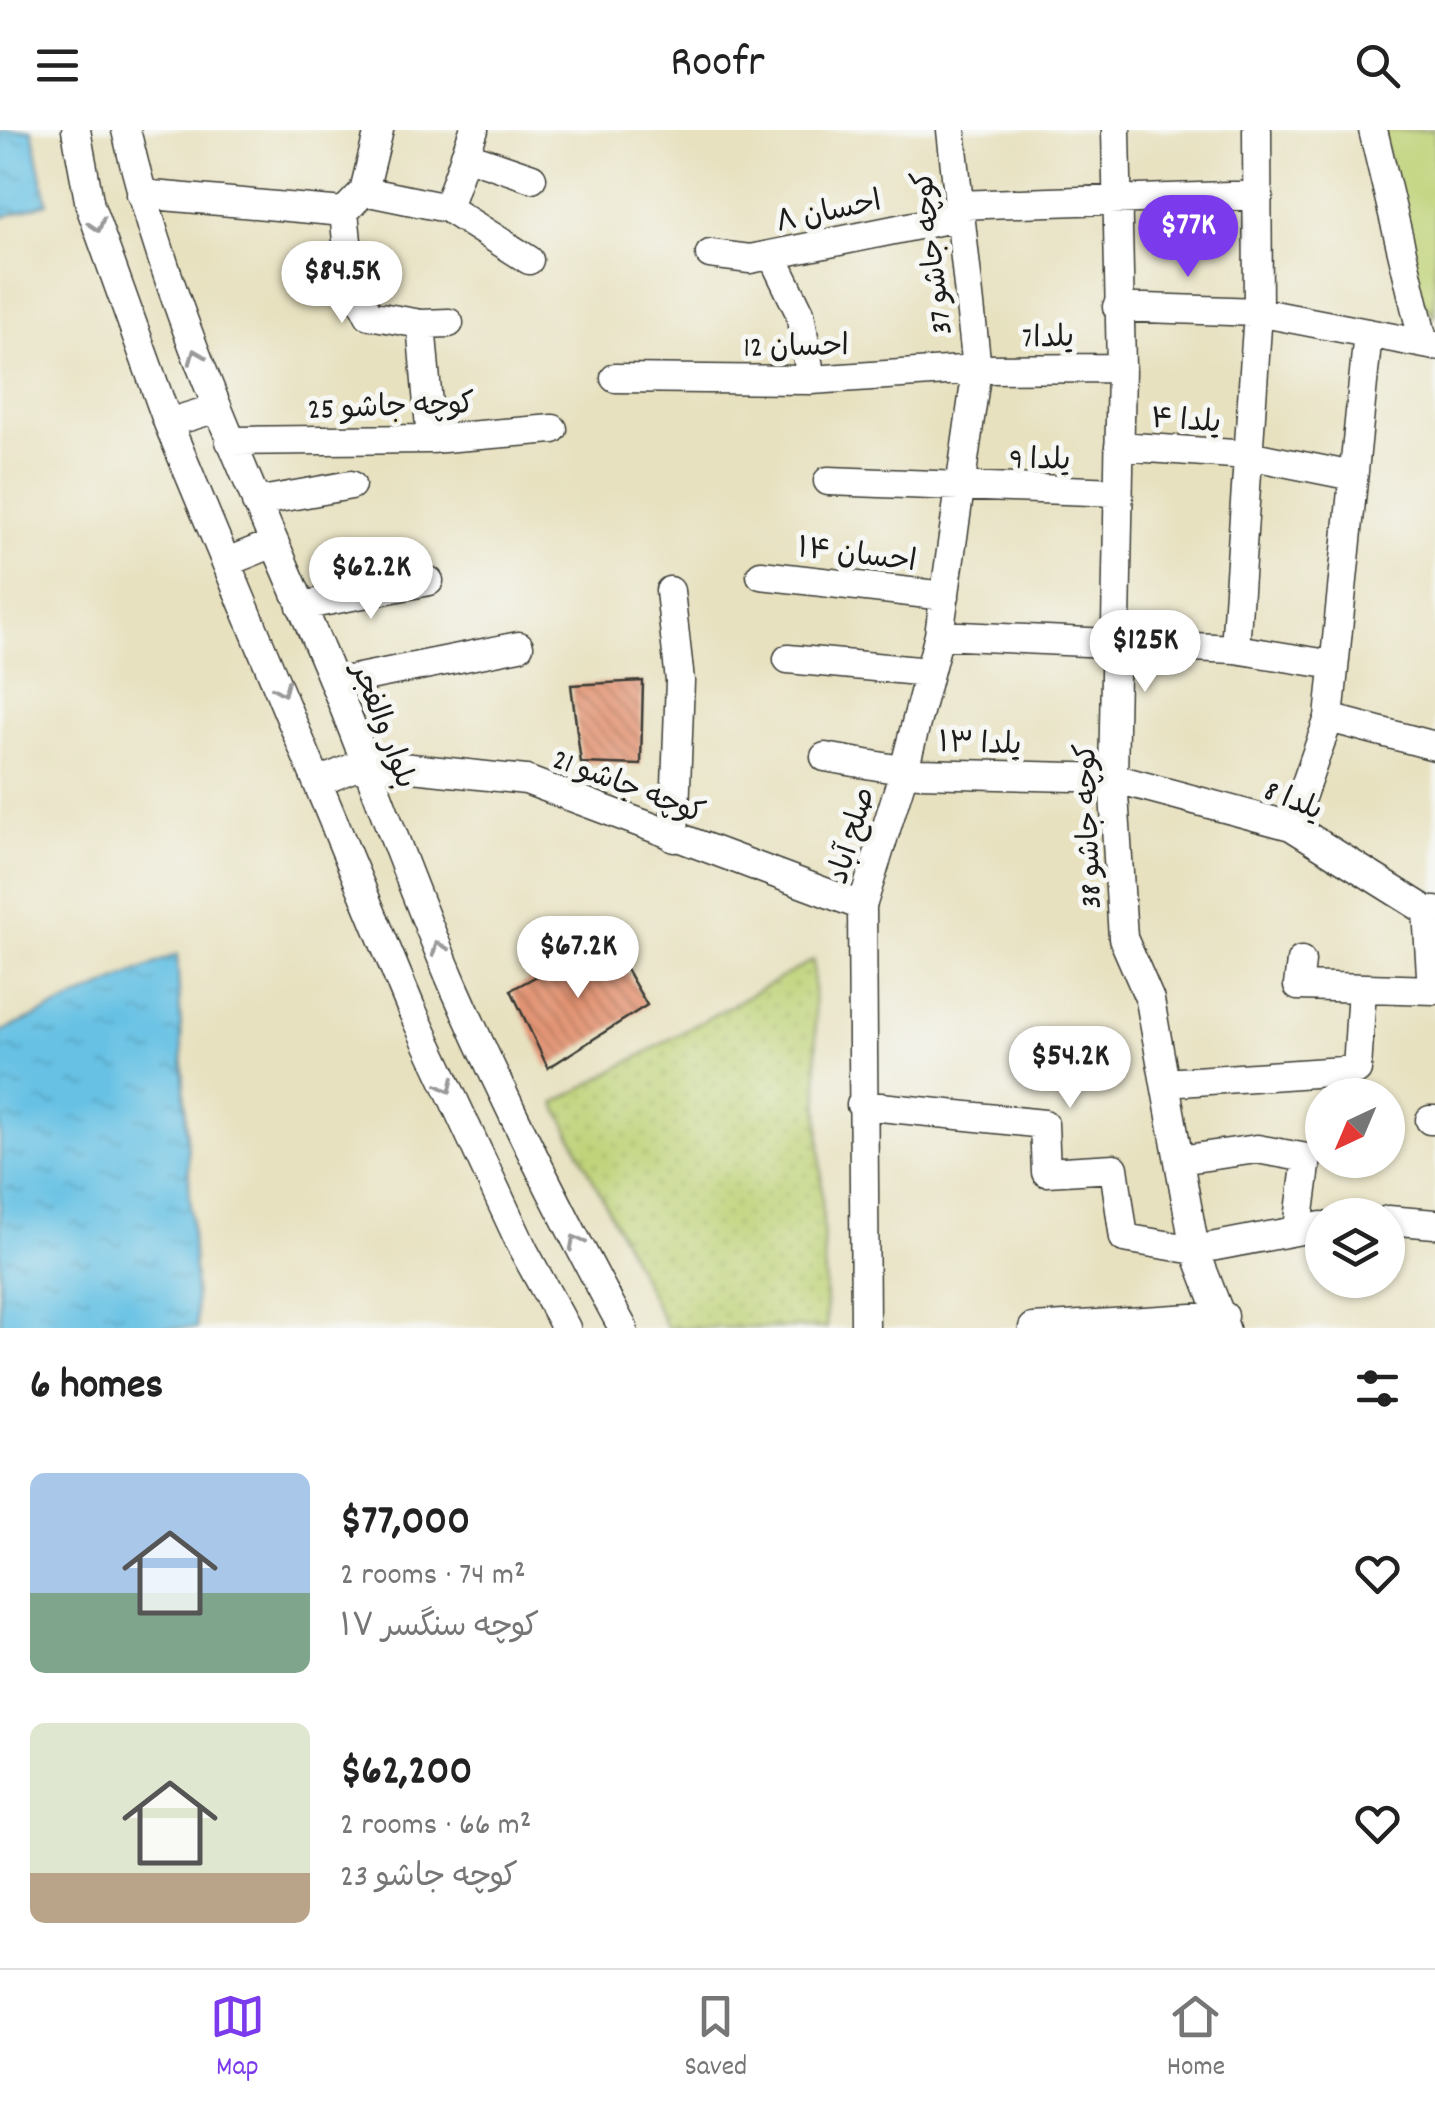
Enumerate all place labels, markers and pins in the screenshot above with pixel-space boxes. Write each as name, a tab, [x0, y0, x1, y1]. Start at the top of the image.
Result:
pin: $77K	[1129, 195, 1247, 280]
pin: $84.5K	[261, 241, 423, 326]
pin: $62.2K	[290, 537, 452, 622]
pin: $125K	[1075, 610, 1215, 695]
pin: $67.2K	[497, 916, 659, 1001]
pin: $54.2K	[989, 1026, 1151, 1111]

